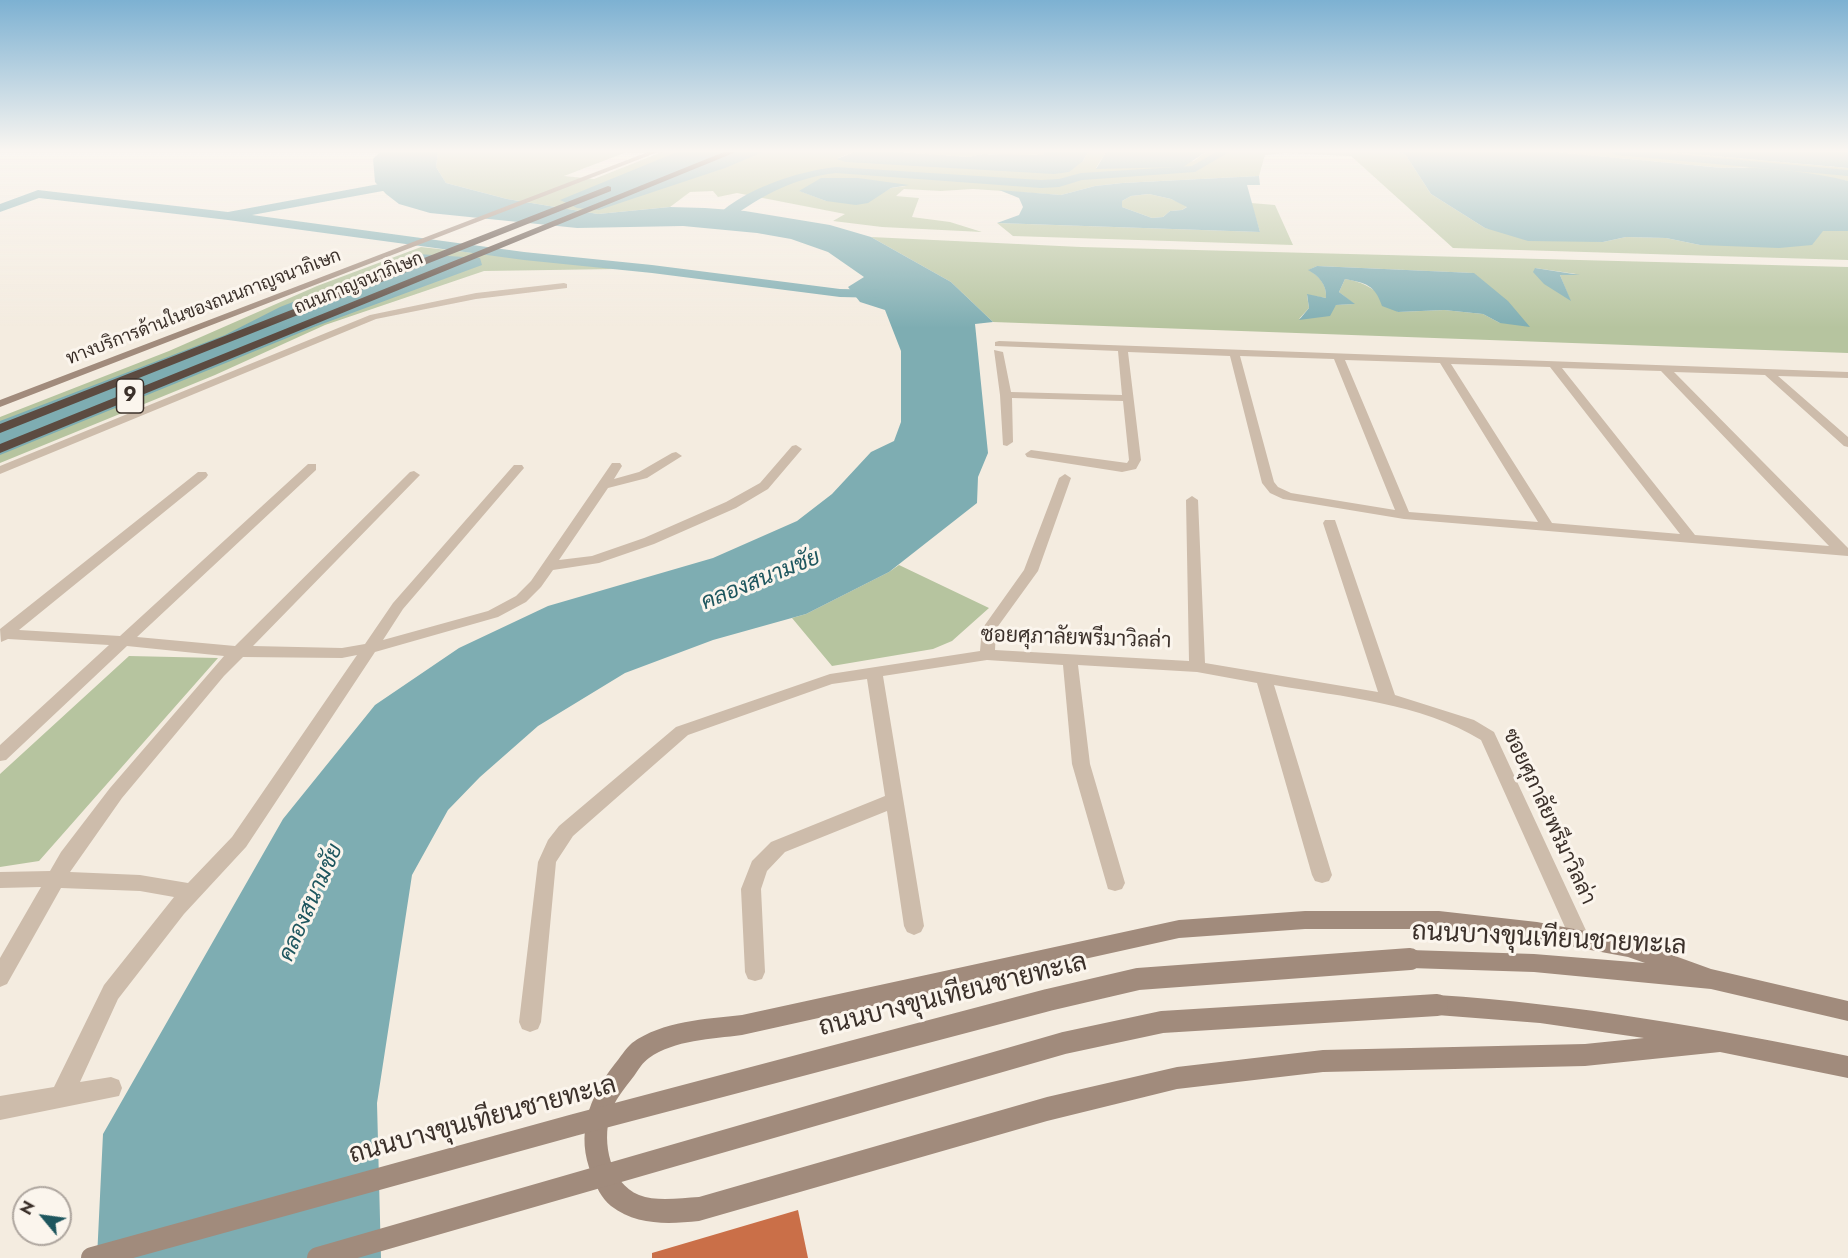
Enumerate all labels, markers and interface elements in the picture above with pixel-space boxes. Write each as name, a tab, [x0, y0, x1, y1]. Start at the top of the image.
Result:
street label: ทางบริการด้านในของถนนกาญจนาภิเษก	[64, 246, 344, 370]
street label: ถนนกาญจนาภิเษก	[292, 248, 426, 320]
road number: 9	[116, 379, 144, 413]
water label: คลองสนามชัย	[698, 545, 824, 617]
street label: ซอยศุภาลัยพรีมาวิลล่า	[980, 623, 1172, 655]
street label: ซอยศุภาลัยพรีมาวิลล่า	[1496, 725, 1600, 909]
water label: คลองสนามชัย	[274, 840, 350, 966]
street label: ถนนบางขุนเทียนชายทะเล	[1411, 917, 1687, 963]
street label: ถนนบางขุนเทียนชายทะเล	[816, 948, 1090, 1044]
street label: ถนนบางขุนเทียนชายทะเล	[346, 1070, 620, 1172]
north arrow	[12, 1186, 72, 1246]
text: N	[14, 1197, 41, 1219]

